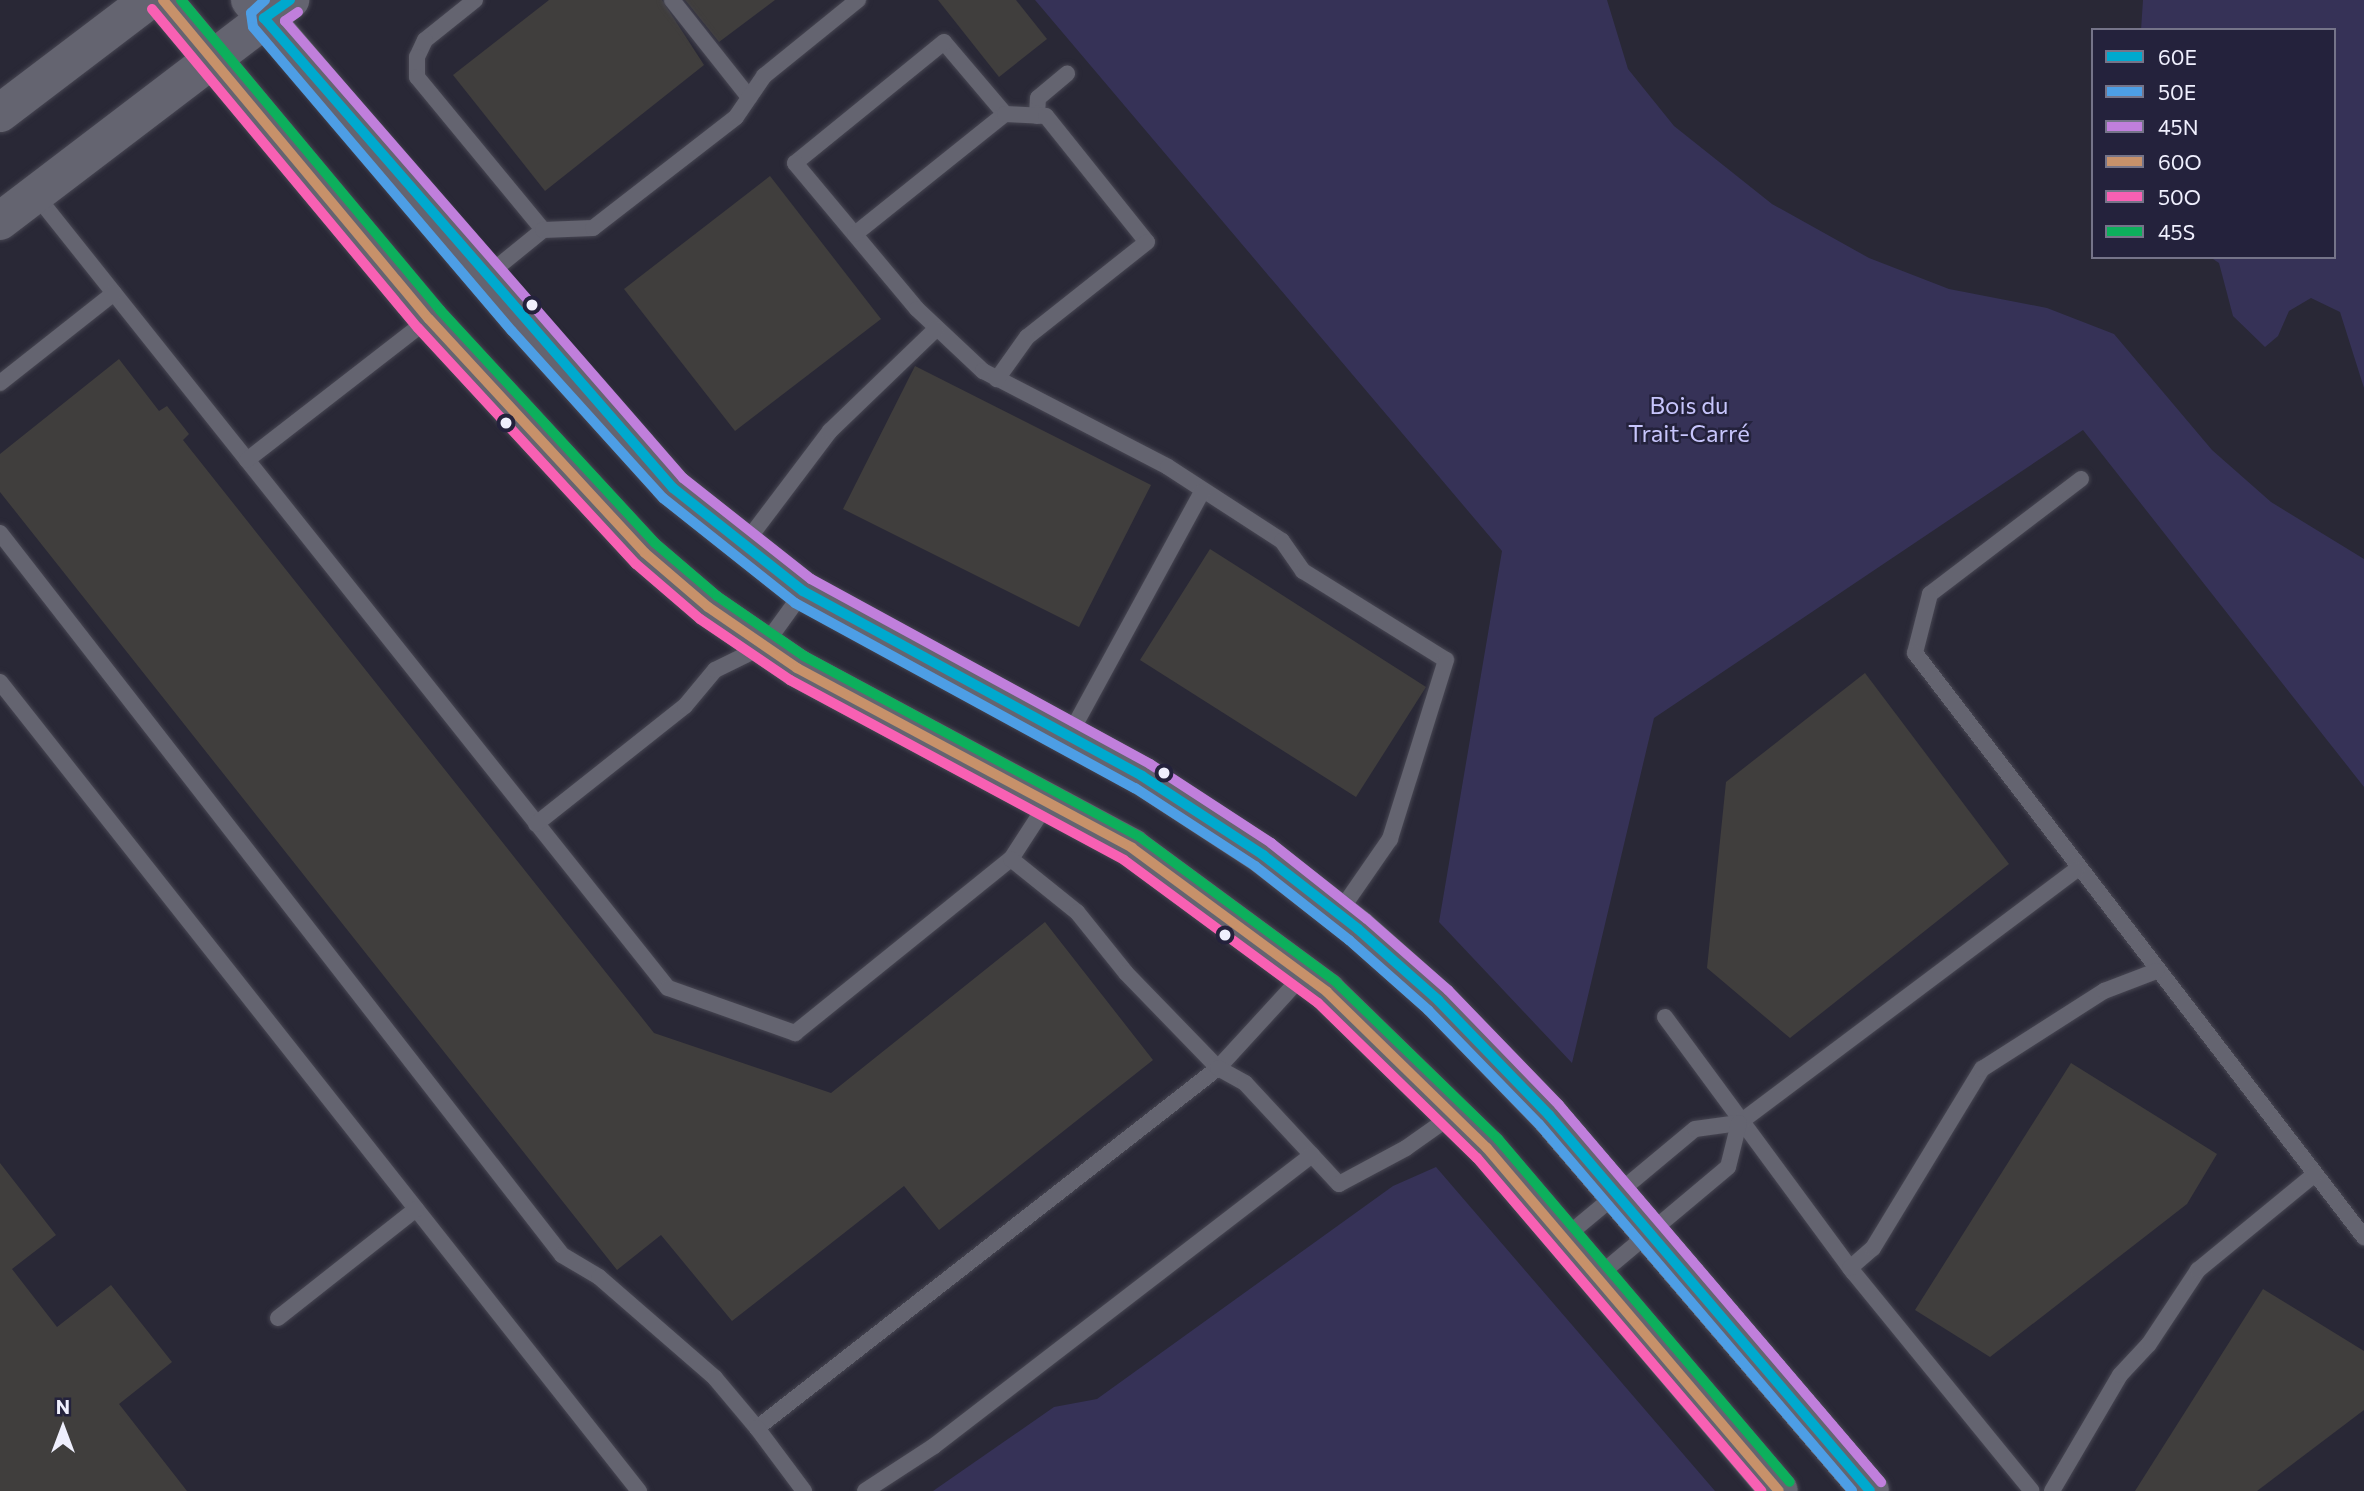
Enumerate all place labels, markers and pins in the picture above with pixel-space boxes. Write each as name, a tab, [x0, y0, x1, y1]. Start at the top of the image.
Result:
unlabelled marker	[525, 298, 539, 312]
unlabelled marker	[499, 416, 513, 430]
unlabelled marker	[1157, 766, 1171, 780]
unlabelled marker	[1218, 928, 1232, 942]

